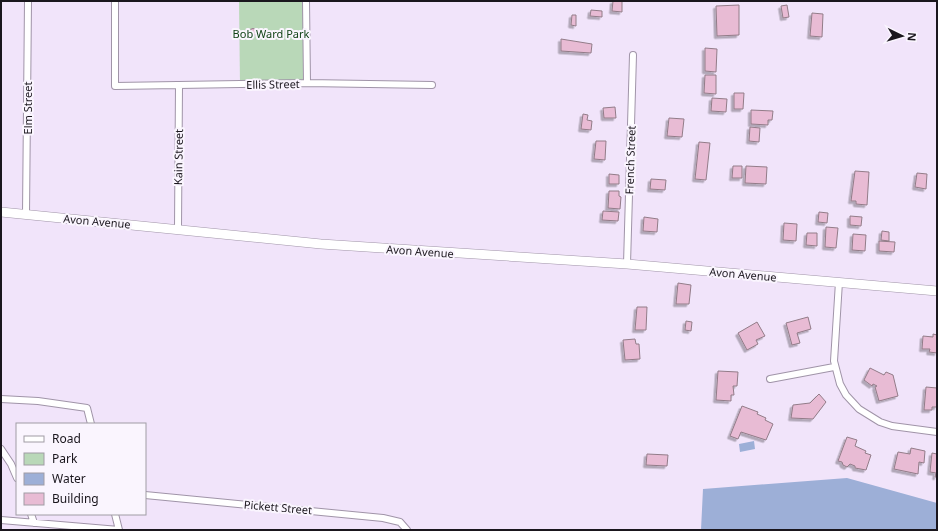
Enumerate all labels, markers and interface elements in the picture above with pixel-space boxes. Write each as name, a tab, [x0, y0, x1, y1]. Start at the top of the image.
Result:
north arrow	[882, 16, 922, 56]
park label: Bob Ward Park	[233, 26, 310, 41]
text: N	[905, 32, 920, 42]
street label: Ellis Street	[246, 76, 300, 92]
street label: Elm Street	[20, 82, 35, 134]
street label: French Street	[621, 125, 639, 195]
street label: Kain Street	[170, 129, 186, 185]
street label: Avon Avenue	[63, 211, 131, 231]
street label: Avon Avenue	[386, 241, 454, 261]
street label: Avon Avenue	[709, 264, 777, 284]
legend	[16, 423, 146, 515]
text: Road	[52, 430, 81, 447]
text: Park	[52, 450, 78, 467]
text: Water	[52, 470, 86, 487]
text: Building	[52, 490, 99, 507]
street label: Pickett Street	[243, 497, 313, 517]

